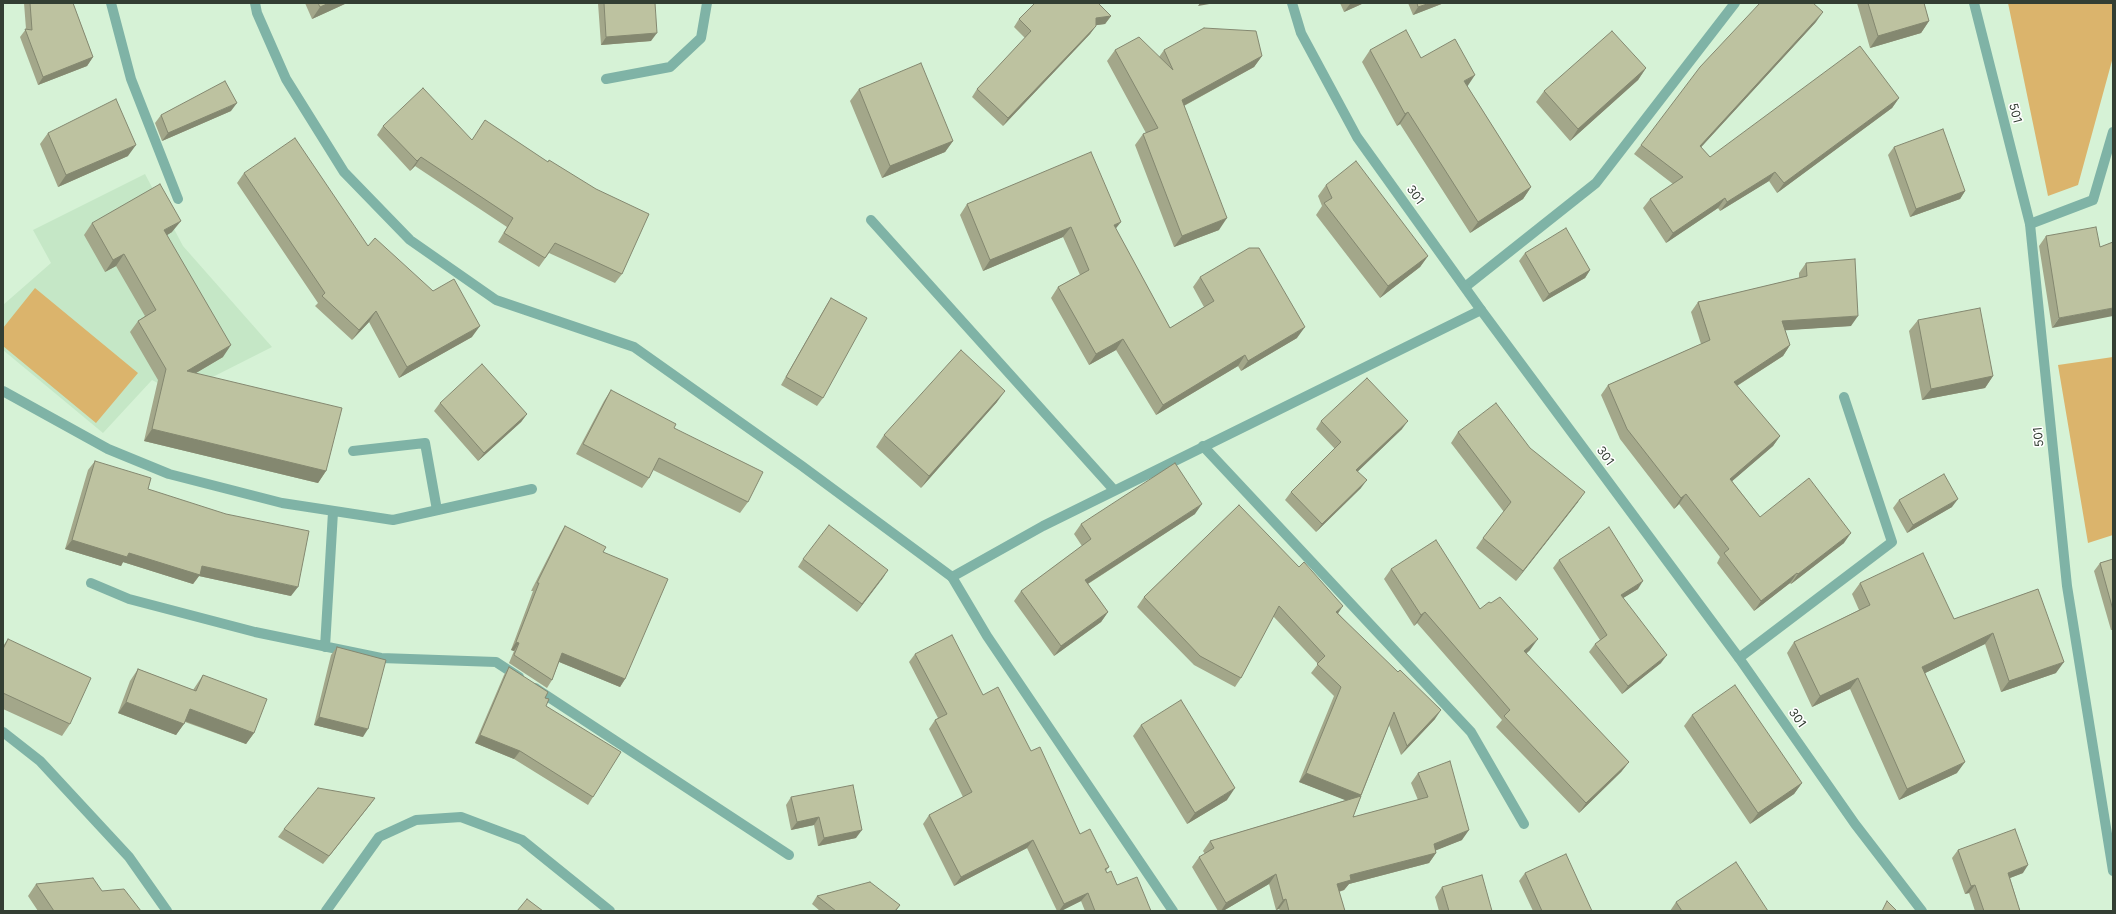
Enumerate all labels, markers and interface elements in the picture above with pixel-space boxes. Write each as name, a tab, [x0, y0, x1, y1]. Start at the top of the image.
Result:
street label: 501	[2006, 102, 2024, 124]
street label: 301	[1403, 183, 1427, 207]
street label: 501	[2031, 426, 2047, 448]
street label: 301	[1593, 444, 1617, 468]
street label: 301	[1785, 706, 1809, 730]

